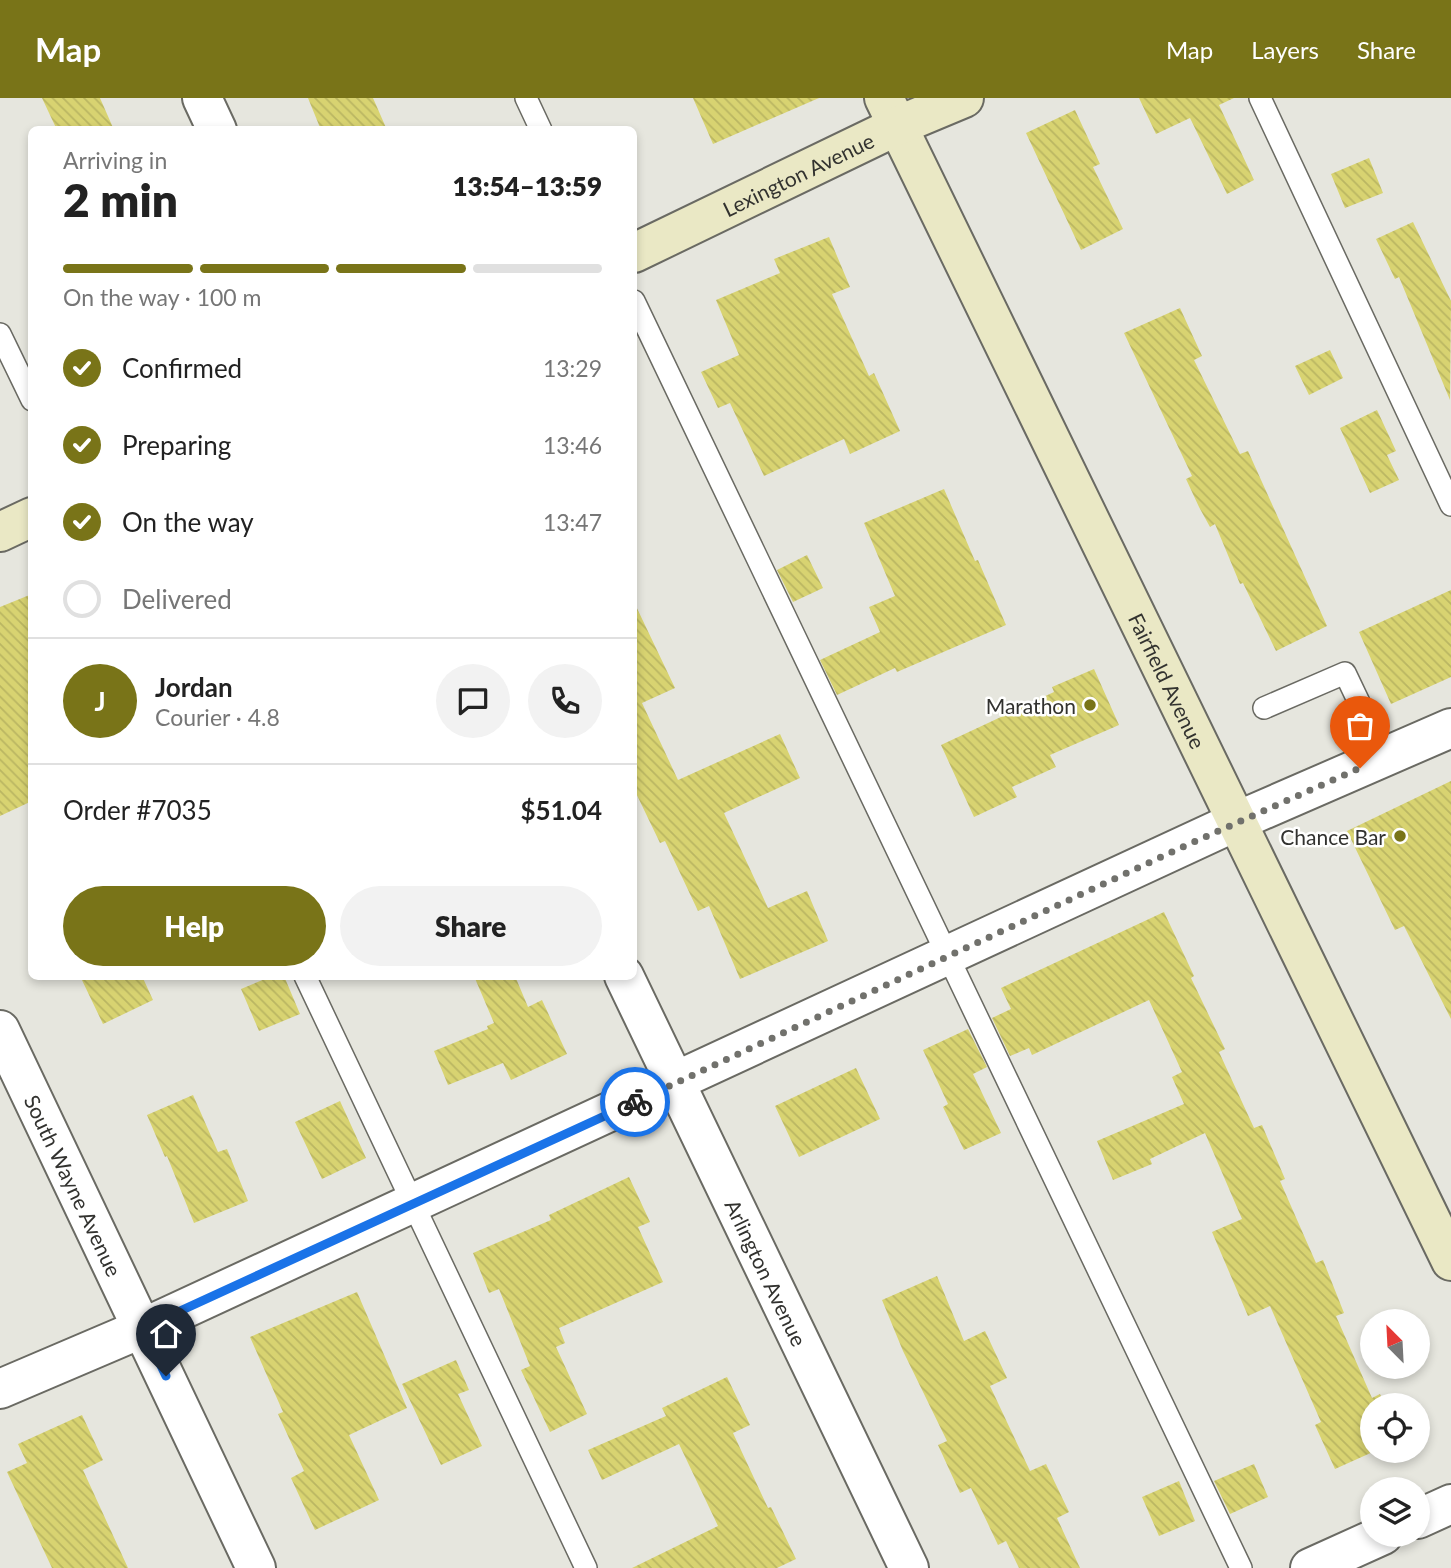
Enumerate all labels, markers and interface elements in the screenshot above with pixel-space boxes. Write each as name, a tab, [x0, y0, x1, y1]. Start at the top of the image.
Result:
text: Map	[35, 29, 101, 69]
text: Map	[1166, 35, 1213, 64]
text: Layers	[1251, 35, 1319, 64]
text: Share	[1357, 35, 1416, 64]
street label: Lexington Avenue	[718, 127, 877, 221]
text: Arriving in	[63, 146, 167, 174]
text: 13:54–13:59	[452, 170, 602, 202]
text: 2 min	[63, 172, 178, 227]
text: On the way · 100 m	[63, 283, 262, 311]
icon: check	[63, 349, 101, 387]
text: Confirmed	[122, 352, 242, 384]
text: 13:29	[543, 354, 602, 382]
icon: check	[63, 426, 101, 464]
text: Preparing	[122, 429, 231, 461]
text: 13:46	[543, 431, 602, 459]
icon: check	[63, 503, 101, 541]
text: On the way	[122, 506, 254, 538]
text: 13:47	[543, 508, 602, 536]
text: Delivered	[122, 583, 232, 615]
street label: Fairfield Avenue	[1124, 609, 1212, 752]
button: chat	[436, 664, 510, 738]
button: phone	[528, 664, 602, 738]
text: Jordan	[155, 671, 233, 703]
text: J	[94, 685, 106, 717]
place label: Marathon	[986, 693, 1076, 718]
pin	[1330, 696, 1390, 768]
marker: Marathon	[1082, 697, 1098, 713]
text: Courier · 4.8	[155, 703, 280, 731]
icon: bag	[1341, 707, 1379, 745]
text: Order #7035	[63, 794, 212, 826]
text: $51.04	[520, 794, 602, 826]
place label: Chance Bar	[1280, 824, 1386, 849]
marker: Chance Bar	[1392, 828, 1408, 844]
button: Help	[63, 886, 326, 966]
button: Share	[340, 886, 602, 966]
courier	[600, 1067, 670, 1137]
icon: bike	[616, 1083, 654, 1121]
street label: South Wayne Avenue	[20, 1091, 128, 1280]
street label: Arlington Avenue	[721, 1195, 813, 1350]
pin	[136, 1304, 196, 1376]
north arrow	[1360, 1309, 1430, 1379]
map controls	[1360, 1309, 1430, 1547]
icon: home	[147, 1315, 185, 1353]
button: locate	[1360, 1393, 1430, 1463]
button: layers	[1360, 1477, 1430, 1547]

